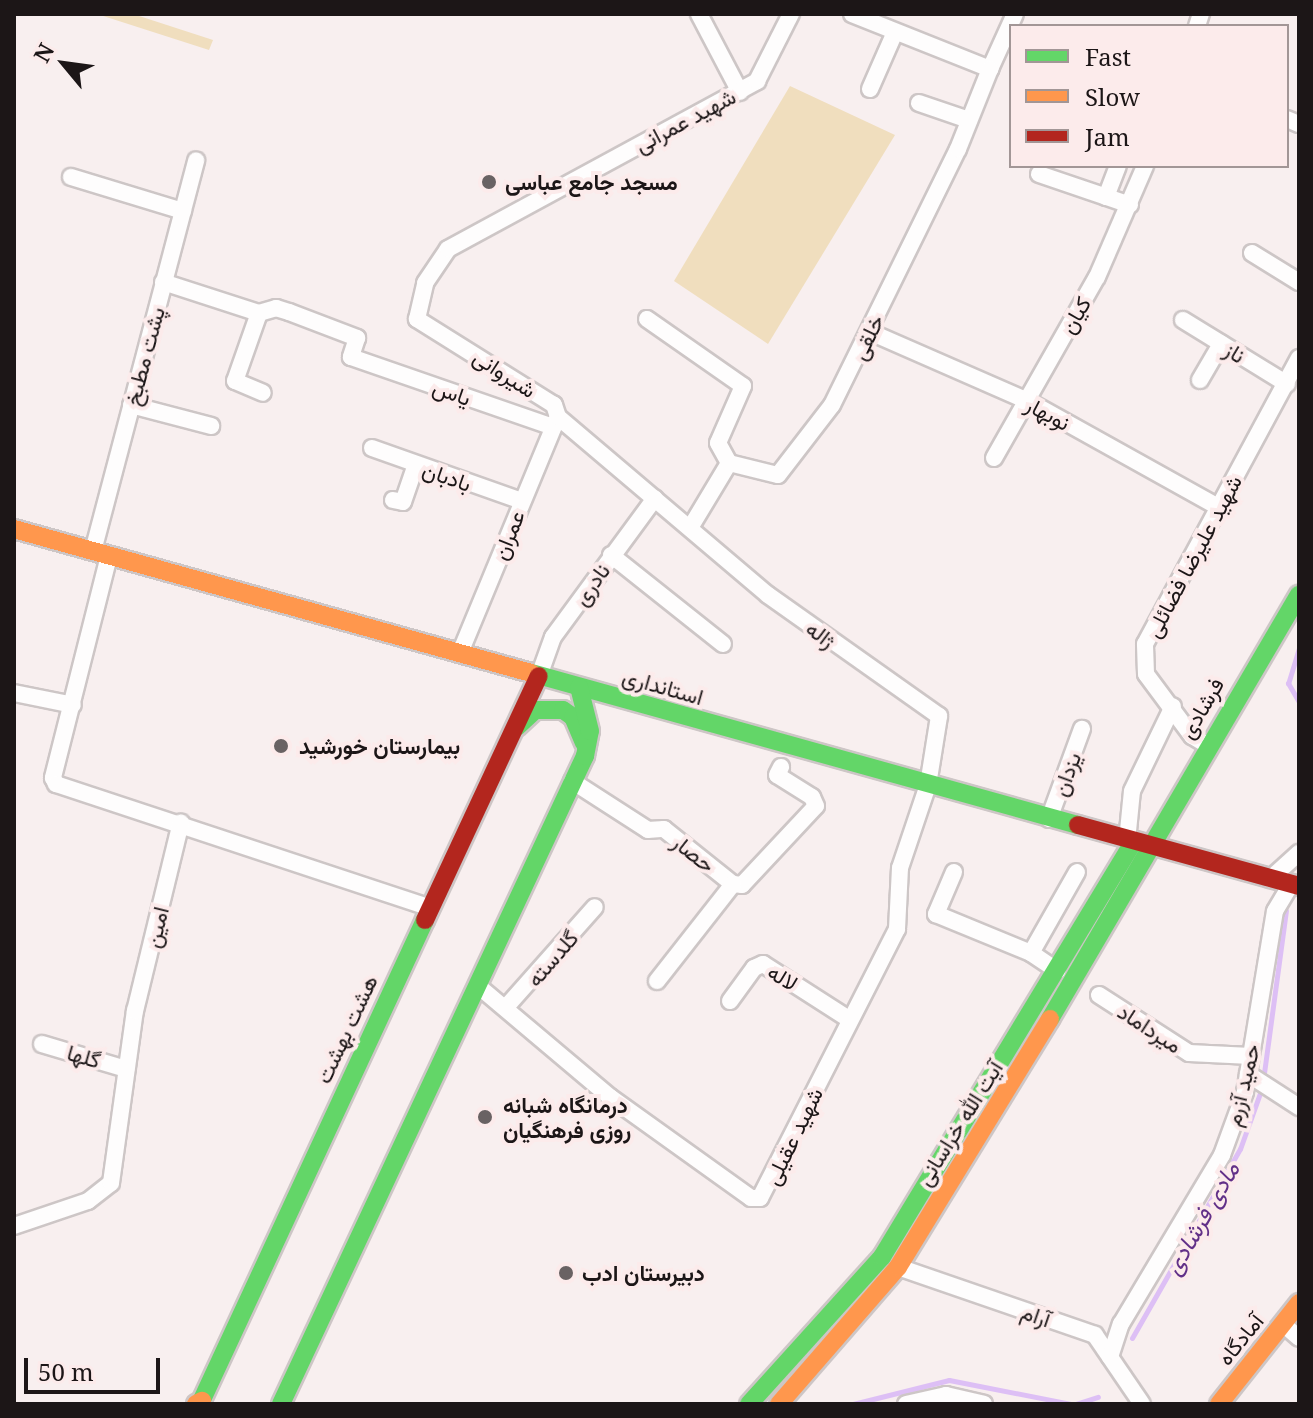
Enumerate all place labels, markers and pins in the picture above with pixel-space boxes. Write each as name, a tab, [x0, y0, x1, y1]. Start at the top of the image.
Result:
place label: مسجد جامع عباسی	[505, 169, 678, 195]
marker: مسجد جامع عباسی	[480, 173, 498, 191]
place label: بیمارستان خورشید	[299, 733, 460, 759]
marker: بیمارستان خورشید	[270, 735, 292, 757]
place label: درمانگاه شبانه روزی فرهنگیان	[503, 1091, 631, 1142]
marker: درمانگاه شبانه روزی فرهنگیان	[474, 1106, 496, 1128]
place label: دبیرستان ادب	[582, 1260, 705, 1286]
marker: دبیرستان ادب	[557, 1264, 575, 1282]

